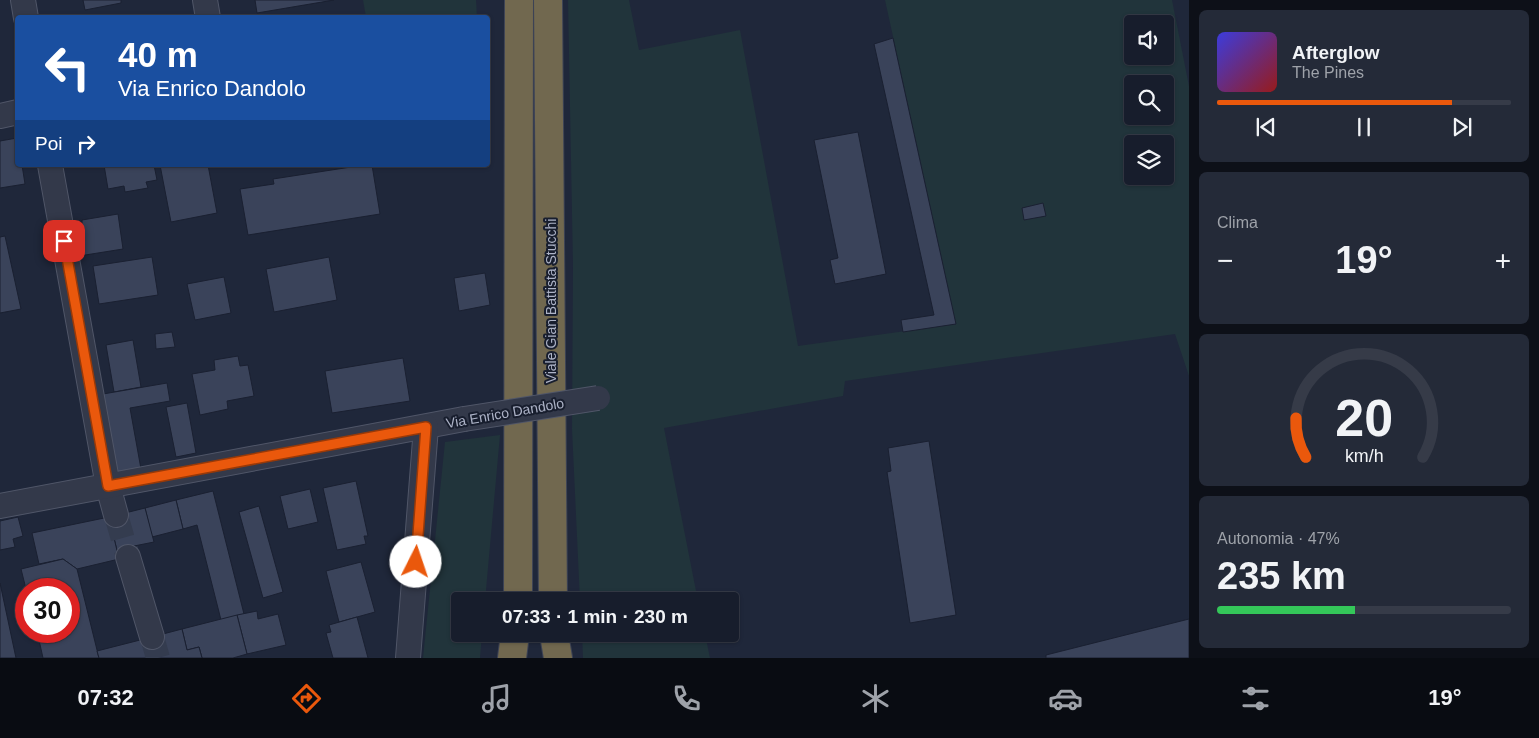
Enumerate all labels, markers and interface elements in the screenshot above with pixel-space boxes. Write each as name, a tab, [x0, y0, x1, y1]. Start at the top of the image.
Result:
map controls	[1124, 15, 1174, 185]
button: sound	[1124, 15, 1174, 65]
icon: left	[35, 35, 100, 100]
text: 40 m	[118, 35, 198, 74]
text: Afterglow	[1292, 42, 1380, 63]
text: The Pines	[1292, 64, 1364, 81]
button: search	[1124, 75, 1174, 125]
text: Via Enrico Dandolo	[118, 76, 306, 101]
icon: previous	[1252, 113, 1280, 141]
icon: pause	[1350, 113, 1378, 141]
icon: next	[1448, 113, 1476, 141]
icon: right	[72, 130, 100, 158]
text: Poi	[35, 133, 62, 154]
button: layers	[1124, 135, 1174, 185]
text: Clima	[1217, 214, 1258, 231]
street label: Viale Gian Battista Stucchi	[543, 219, 559, 383]
pin	[43, 220, 85, 262]
icon: arrive	[50, 227, 78, 255]
text: 19°	[1335, 239, 1393, 281]
text: −	[1217, 245, 1233, 276]
text: +	[1495, 245, 1511, 276]
text: 20	[1335, 389, 1393, 447]
street label: Via Enrico Dandolo	[445, 395, 565, 431]
text: km/h	[1345, 446, 1383, 466]
text: Autonomia · 47%	[1217, 530, 1340, 547]
position arrow	[389, 535, 441, 587]
text: 235 km	[1217, 555, 1346, 597]
speed limit sign: 30	[15, 578, 80, 643]
text: 07:33 · 1 min · 230 m	[502, 606, 688, 627]
icon: directions	[289, 681, 324, 716]
icon: music	[479, 681, 514, 716]
icon: phone	[669, 681, 704, 716]
icon: climate	[858, 681, 893, 716]
icon: car	[1048, 681, 1083, 716]
icon: filters	[1238, 681, 1273, 716]
text: 07:32	[77, 685, 134, 710]
text: 19°	[1428, 685, 1461, 710]

